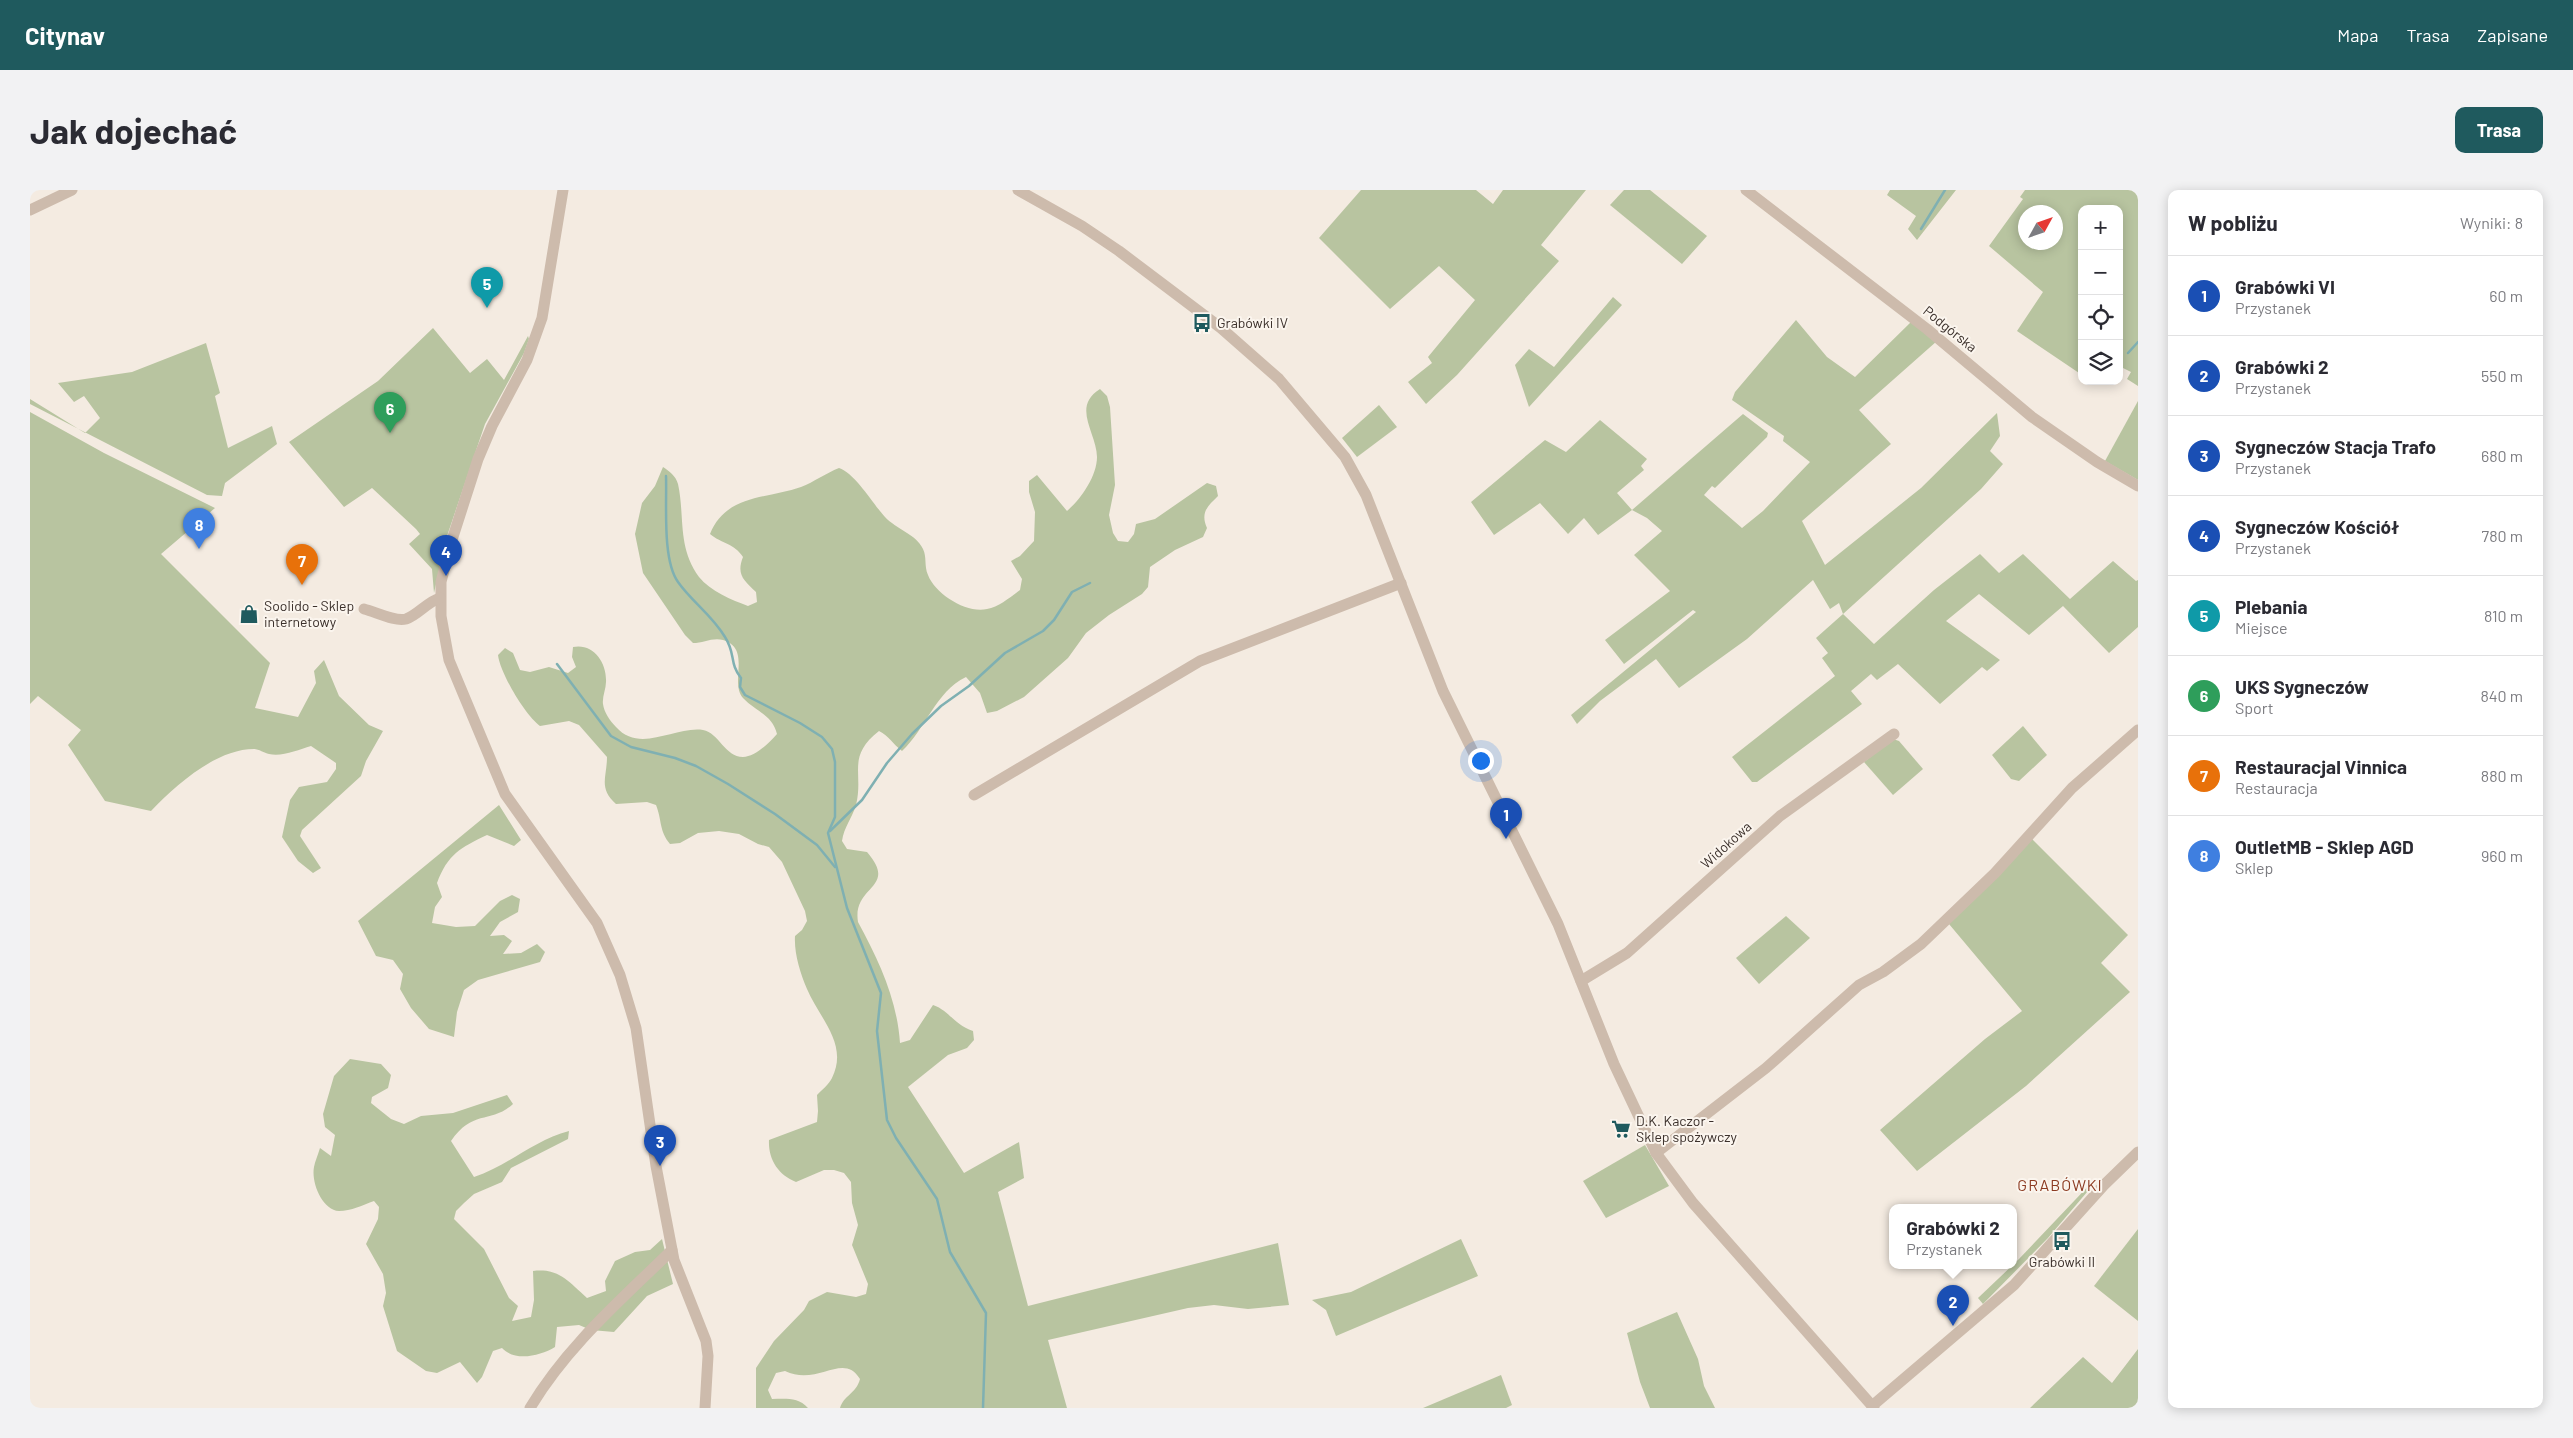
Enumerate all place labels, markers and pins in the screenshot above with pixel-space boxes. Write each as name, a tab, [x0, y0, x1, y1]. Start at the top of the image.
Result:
pin: 5	[471, 267, 503, 308]
bus stop icon: Grabówki IV	[1191, 312, 1213, 334]
place label: Grabówki IV	[1217, 314, 1288, 331]
pin: 6	[374, 392, 406, 433]
pin: 8	[183, 508, 215, 549]
pin: 4	[430, 535, 462, 576]
pin: 7	[286, 544, 318, 585]
place label: Soolido - Sklep internetowy	[264, 597, 354, 630]
shop icon: Soolido - Sklep internetowy	[238, 603, 260, 625]
pin: 1	[1490, 798, 1522, 839]
place label: D.K. Kaczor - Sklep spożywczy	[1636, 1112, 1737, 1145]
supermarket icon: D.K. Kaczor - Sklep spożywczy	[1610, 1118, 1632, 1140]
pin: 3	[644, 1125, 676, 1166]
bus stop icon: Grabówki II	[2051, 1230, 2073, 1252]
place label: Grabówki II	[2029, 1253, 2095, 1270]
pin: 2	[1937, 1285, 1969, 1326]

